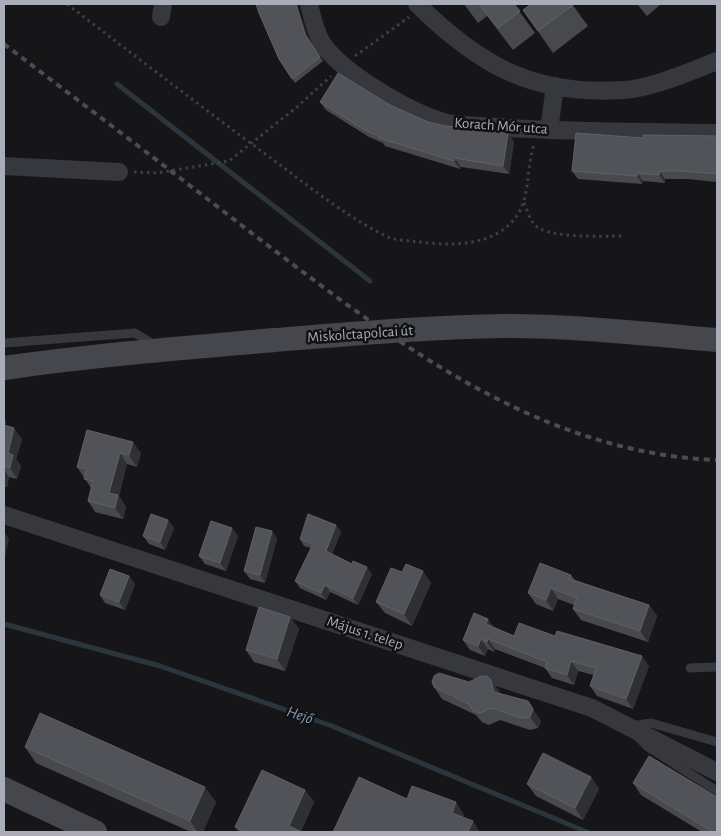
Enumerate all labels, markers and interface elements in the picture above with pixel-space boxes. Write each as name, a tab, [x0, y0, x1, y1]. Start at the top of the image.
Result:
street label: Korach Mór utca	[454, 115, 548, 137]
street label: Miskolctapolcai út	[307, 323, 414, 345]
street label: Május 1. telep	[325, 614, 405, 652]
water label: Hejő	[285, 703, 316, 728]

